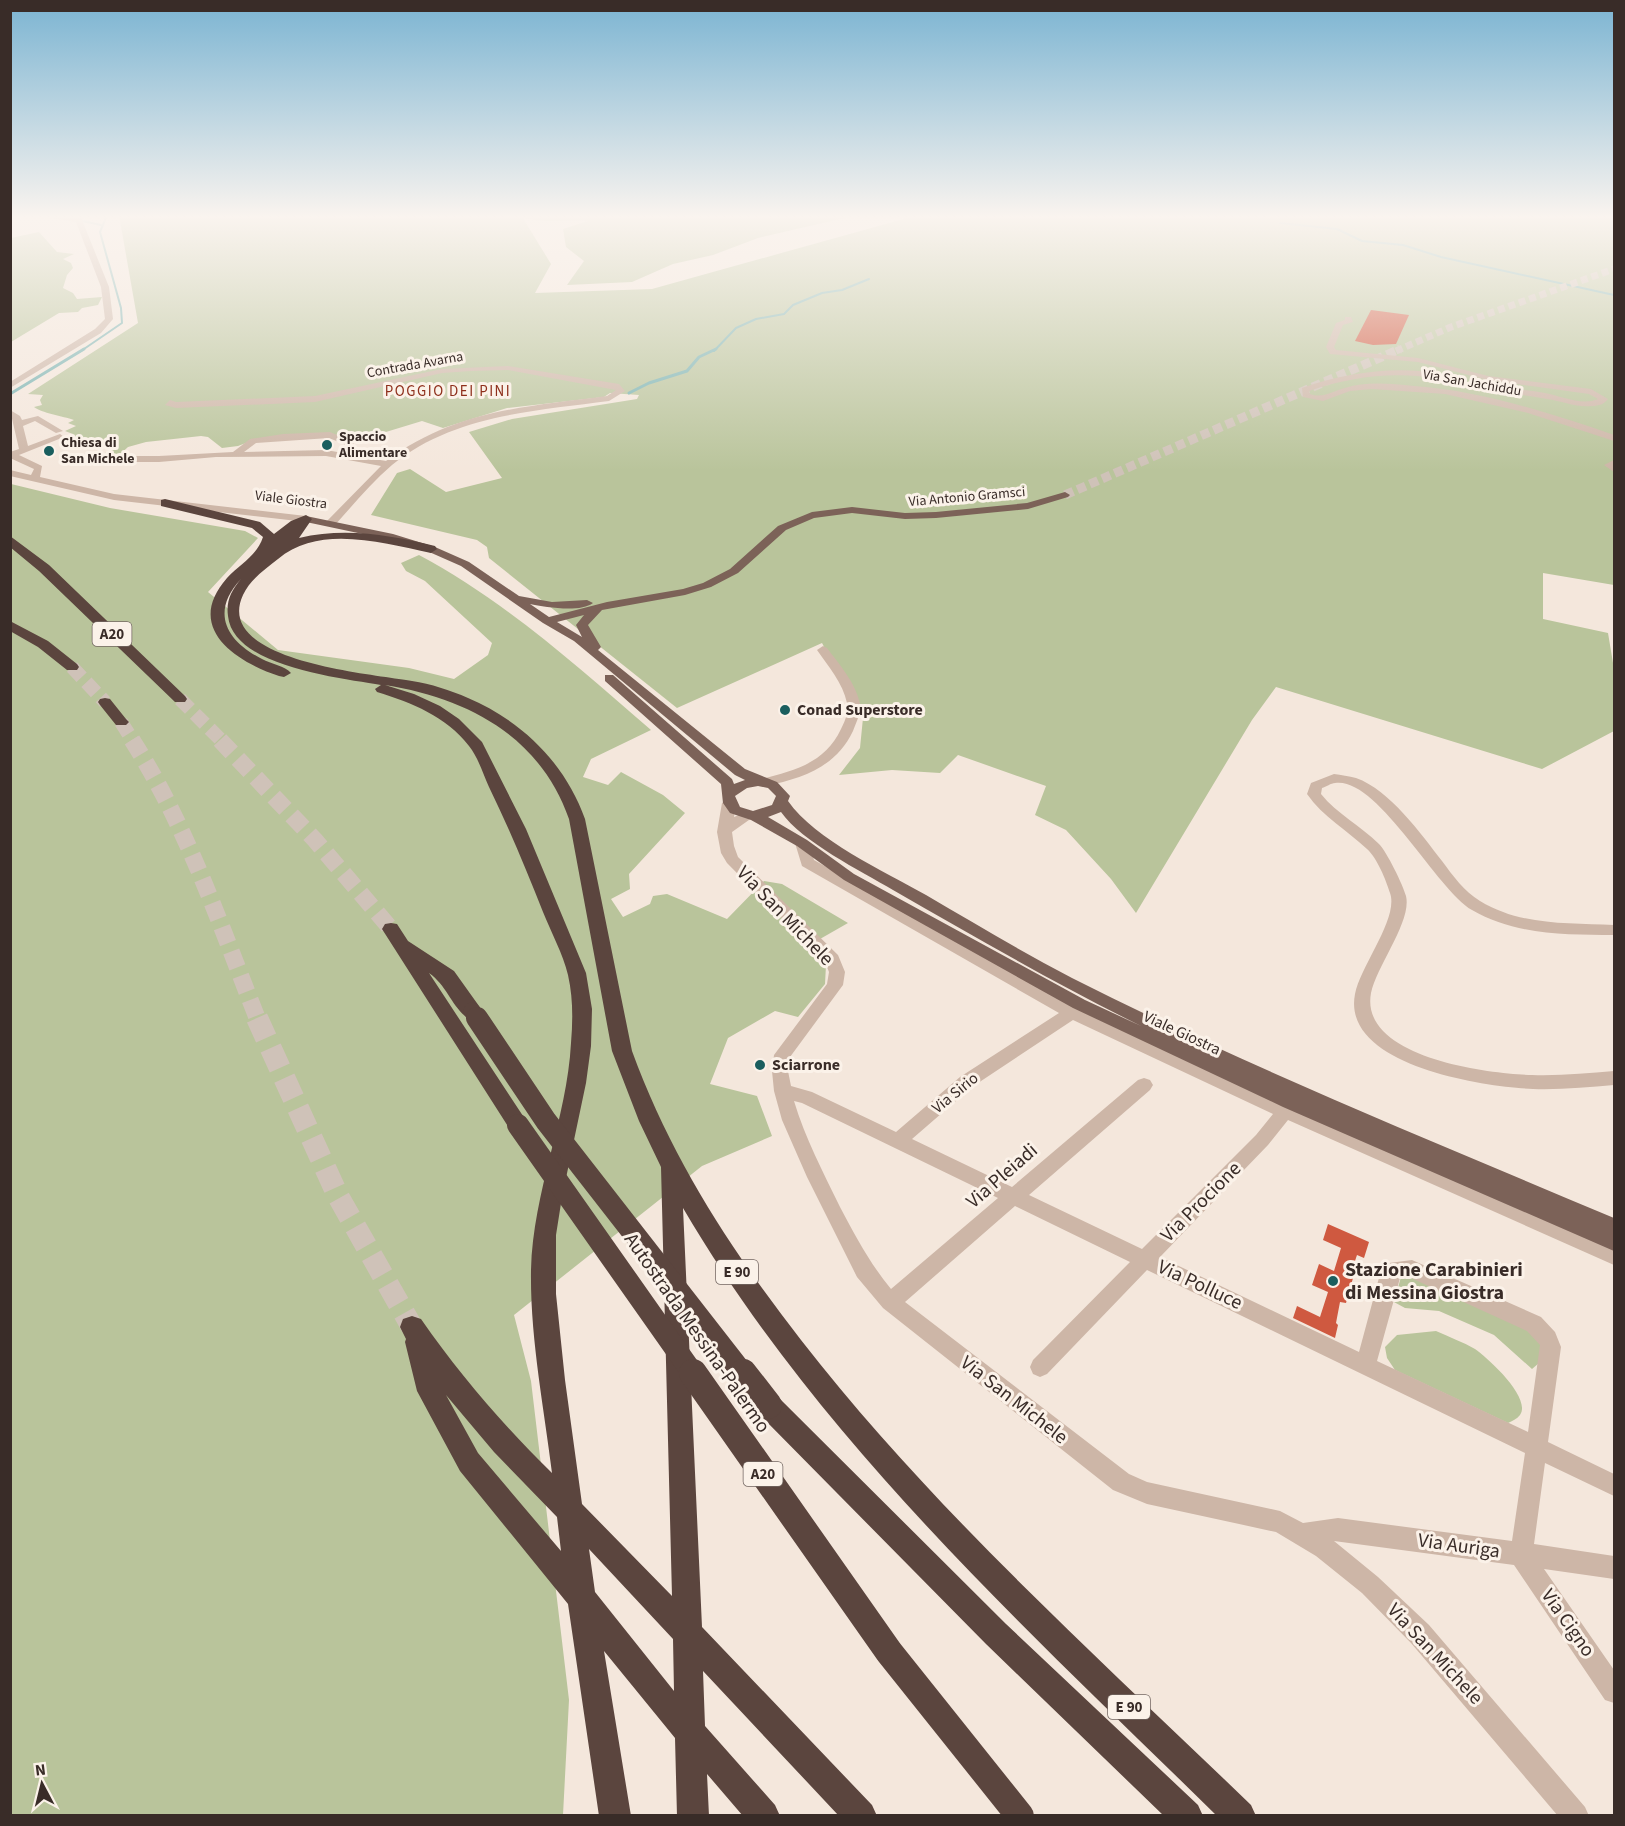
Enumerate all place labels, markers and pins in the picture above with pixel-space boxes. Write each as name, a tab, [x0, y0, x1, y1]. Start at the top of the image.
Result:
place label: Spaccio Alimentare	[338, 427, 407, 463]
place label: Chiesa di San Michele	[61, 433, 135, 469]
marker: Spaccio Alimentare	[320, 438, 334, 452]
marker: Chiesa di San Michele	[42, 444, 56, 458]
place label: Conad Superstore	[797, 699, 923, 721]
marker: Conad Superstore	[778, 703, 792, 717]
place label: Sciarrone	[772, 1054, 840, 1076]
marker: Sciarrone	[753, 1058, 767, 1072]
place label: Stazione Carabinieri di Messina Giostra	[1345, 1256, 1523, 1307]
marker: Stazione Carabinieri di Messina Giostra	[1326, 1274, 1340, 1288]

